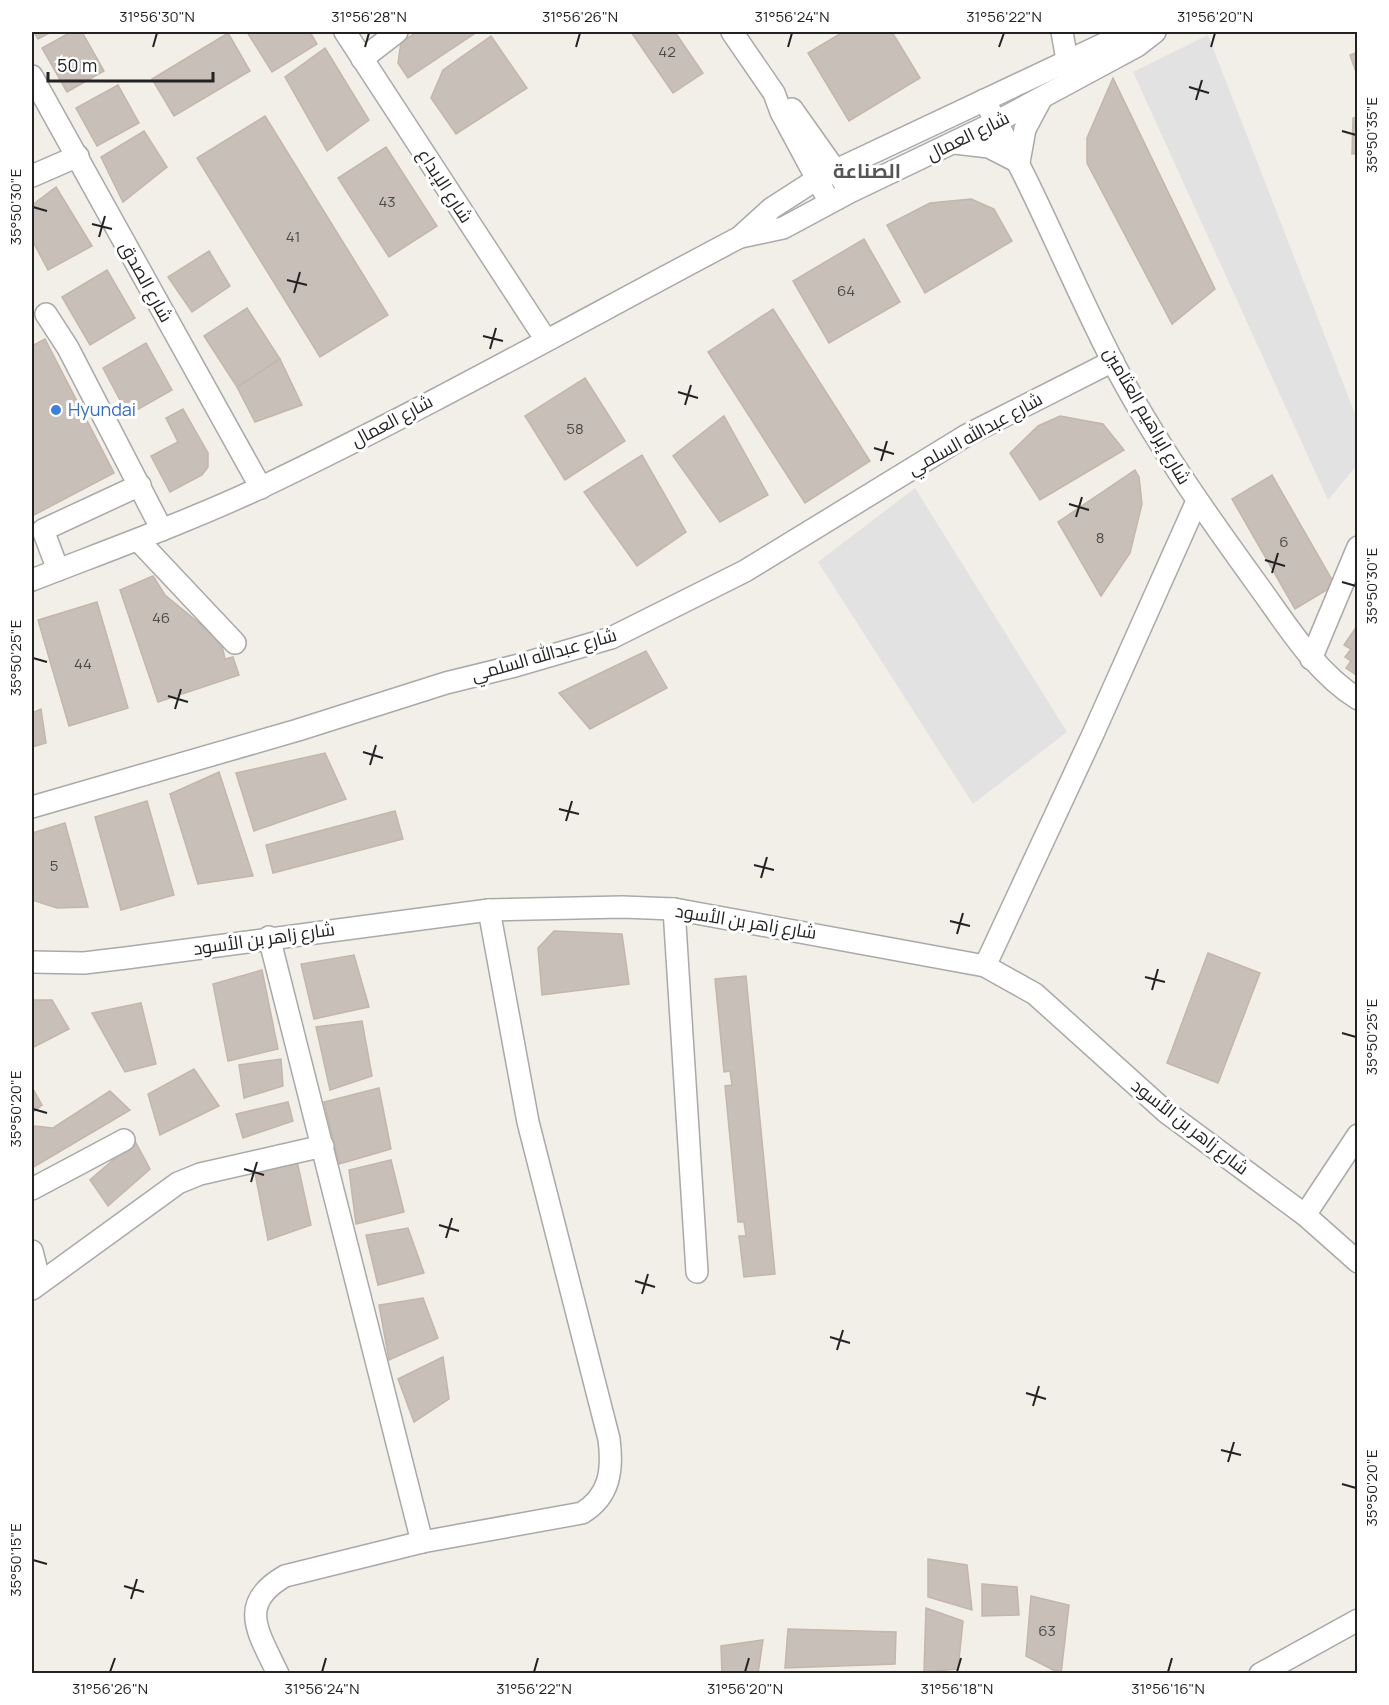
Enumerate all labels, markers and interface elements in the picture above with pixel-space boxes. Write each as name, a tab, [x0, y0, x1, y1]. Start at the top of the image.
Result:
text: 31°56'30"N	[119, 6, 195, 27]
text: 31°56'28"N	[331, 6, 407, 27]
text: 31°56'26"N	[542, 6, 618, 27]
text: 31°56'24"N	[755, 6, 829, 27]
text: 31°56'22"N	[966, 6, 1042, 27]
text: 31°56'20"N	[1177, 6, 1253, 27]
house number: 42	[658, 41, 676, 62]
scale bar	[48, 45, 213, 83]
text: 50 m	[57, 53, 97, 77]
text: 35°50'35"E	[1361, 97, 1382, 173]
street label: شارع العمال	[922, 105, 1013, 166]
street label: شارع الإبداع	[412, 144, 479, 228]
district label: الصناعة	[833, 157, 901, 184]
text: 35°50'30"E	[5, 169, 26, 245]
house number: 43	[378, 191, 396, 212]
house number: 41	[286, 226, 300, 247]
street label: شارع الصدق	[114, 237, 179, 327]
house number: 64	[837, 280, 855, 301]
street label: شارع إبراهيم العثامين	[1098, 343, 1197, 489]
street label: شارع عبدالله السلمي	[903, 386, 1048, 483]
street label: شارع العمال	[347, 389, 437, 453]
place label: Hyundai	[68, 397, 136, 421]
marker: Hyundai	[49, 403, 63, 417]
house number: 58	[566, 418, 584, 439]
house number: 8	[1096, 527, 1104, 548]
house number: 6	[1279, 531, 1289, 552]
text: 35°50'30"E	[1361, 548, 1382, 624]
house number: 46	[152, 607, 170, 628]
text: 35°50'25"E	[5, 620, 26, 696]
street label: شارع عبدالله السلمي	[468, 622, 620, 689]
house number: 44	[74, 653, 92, 674]
house number: 5	[50, 855, 58, 876]
street label: شارع زاهر بن الأسود	[674, 898, 819, 945]
street label: شارع زاهر بن الأسود	[191, 916, 336, 961]
text: 35°50'25"E	[1361, 999, 1382, 1075]
text: 35°50'20"E	[5, 1071, 26, 1147]
street label: شارع زاهر بن الأسود	[1126, 1073, 1254, 1180]
text: 35°50'20"E	[1361, 1450, 1382, 1526]
text: 35°50'15"E	[5, 1523, 26, 1597]
house number: 63	[1038, 1620, 1056, 1641]
text: 31°56'26"N	[72, 1678, 148, 1699]
text: 31°56'24"N	[285, 1678, 359, 1699]
text: 31°56'22"N	[496, 1678, 572, 1699]
text: 31°56'20"N	[707, 1678, 783, 1699]
text: 31°56'18"N	[921, 1678, 993, 1699]
text: 31°56'16"N	[1131, 1678, 1205, 1699]

